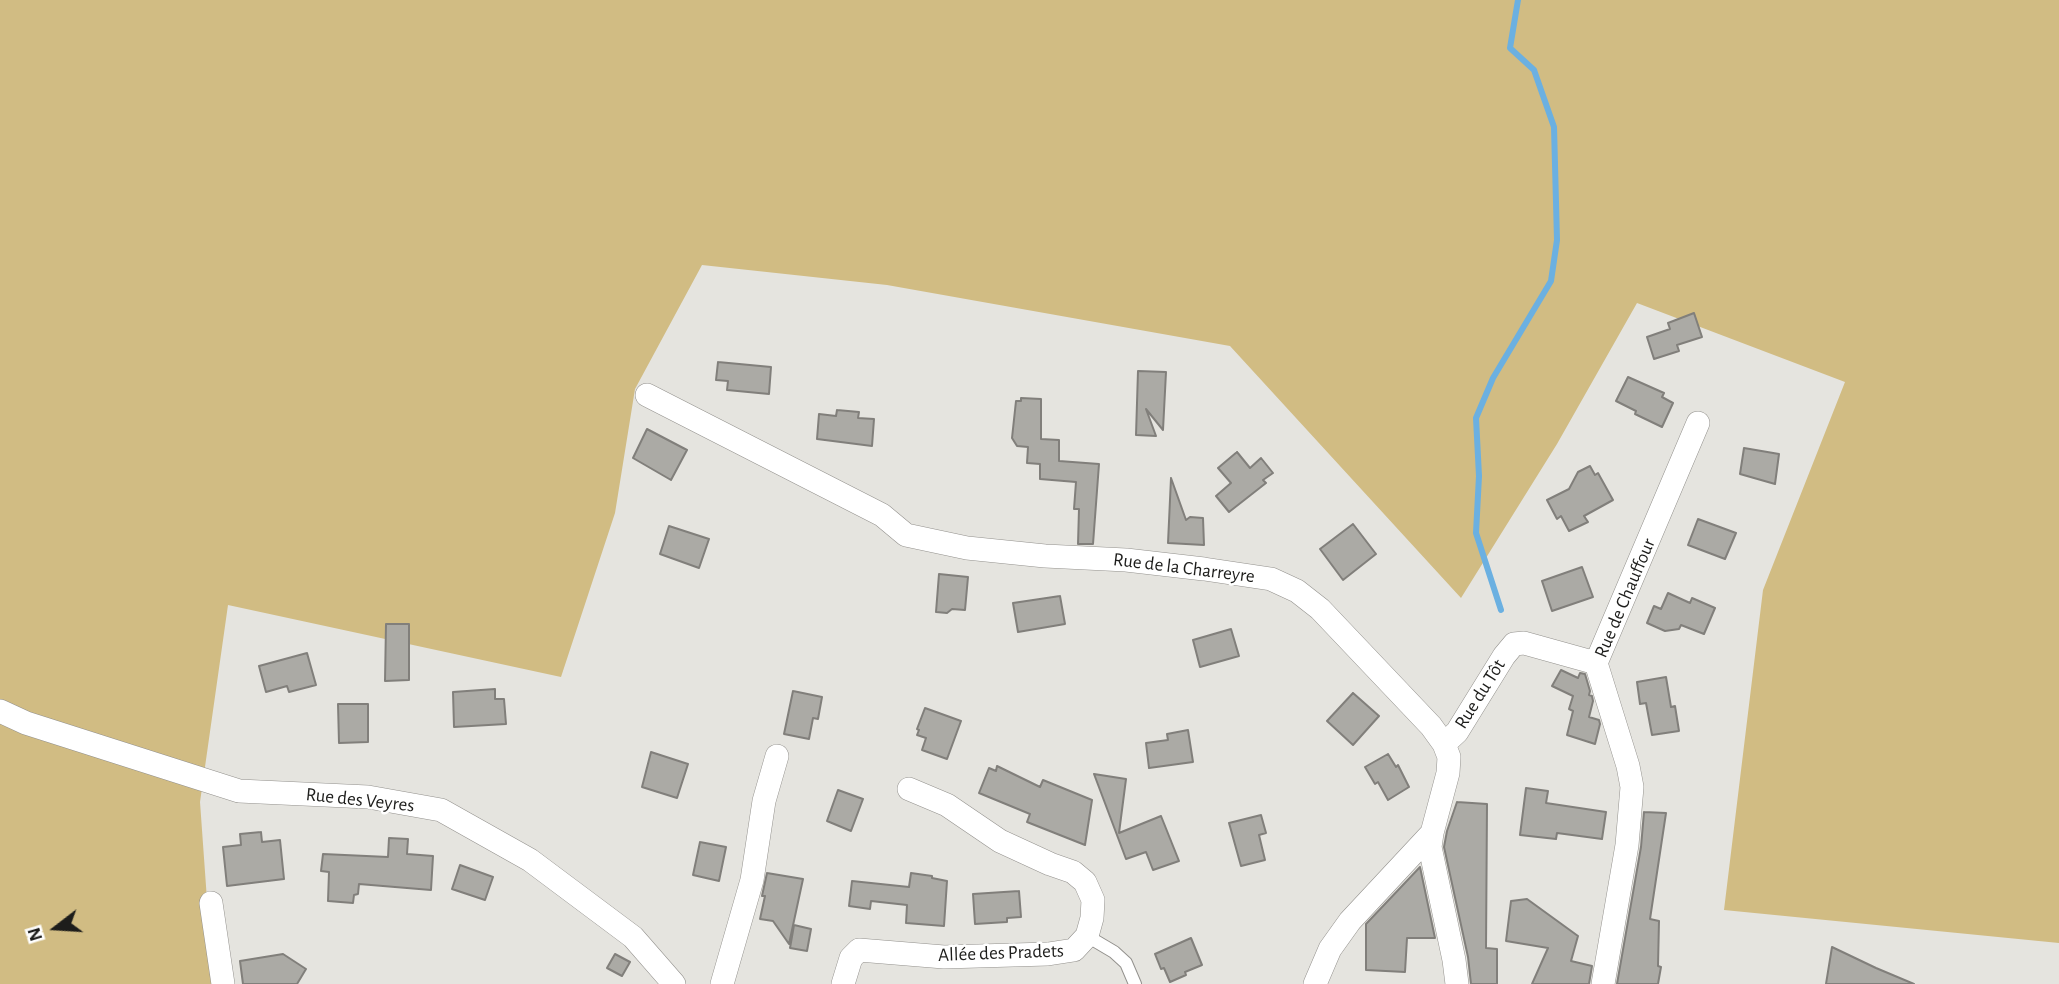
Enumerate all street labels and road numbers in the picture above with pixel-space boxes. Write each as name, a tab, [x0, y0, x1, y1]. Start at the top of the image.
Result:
street label: Rue de Chauffour	[1590, 535, 1660, 661]
street label: Rue de la Charreyre	[1112, 548, 1256, 588]
street label: Rue du Tôt	[1450, 655, 1510, 733]
street label: Rue des Veyres	[305, 783, 415, 817]
street label: Allée des Pradets	[938, 939, 1064, 967]

